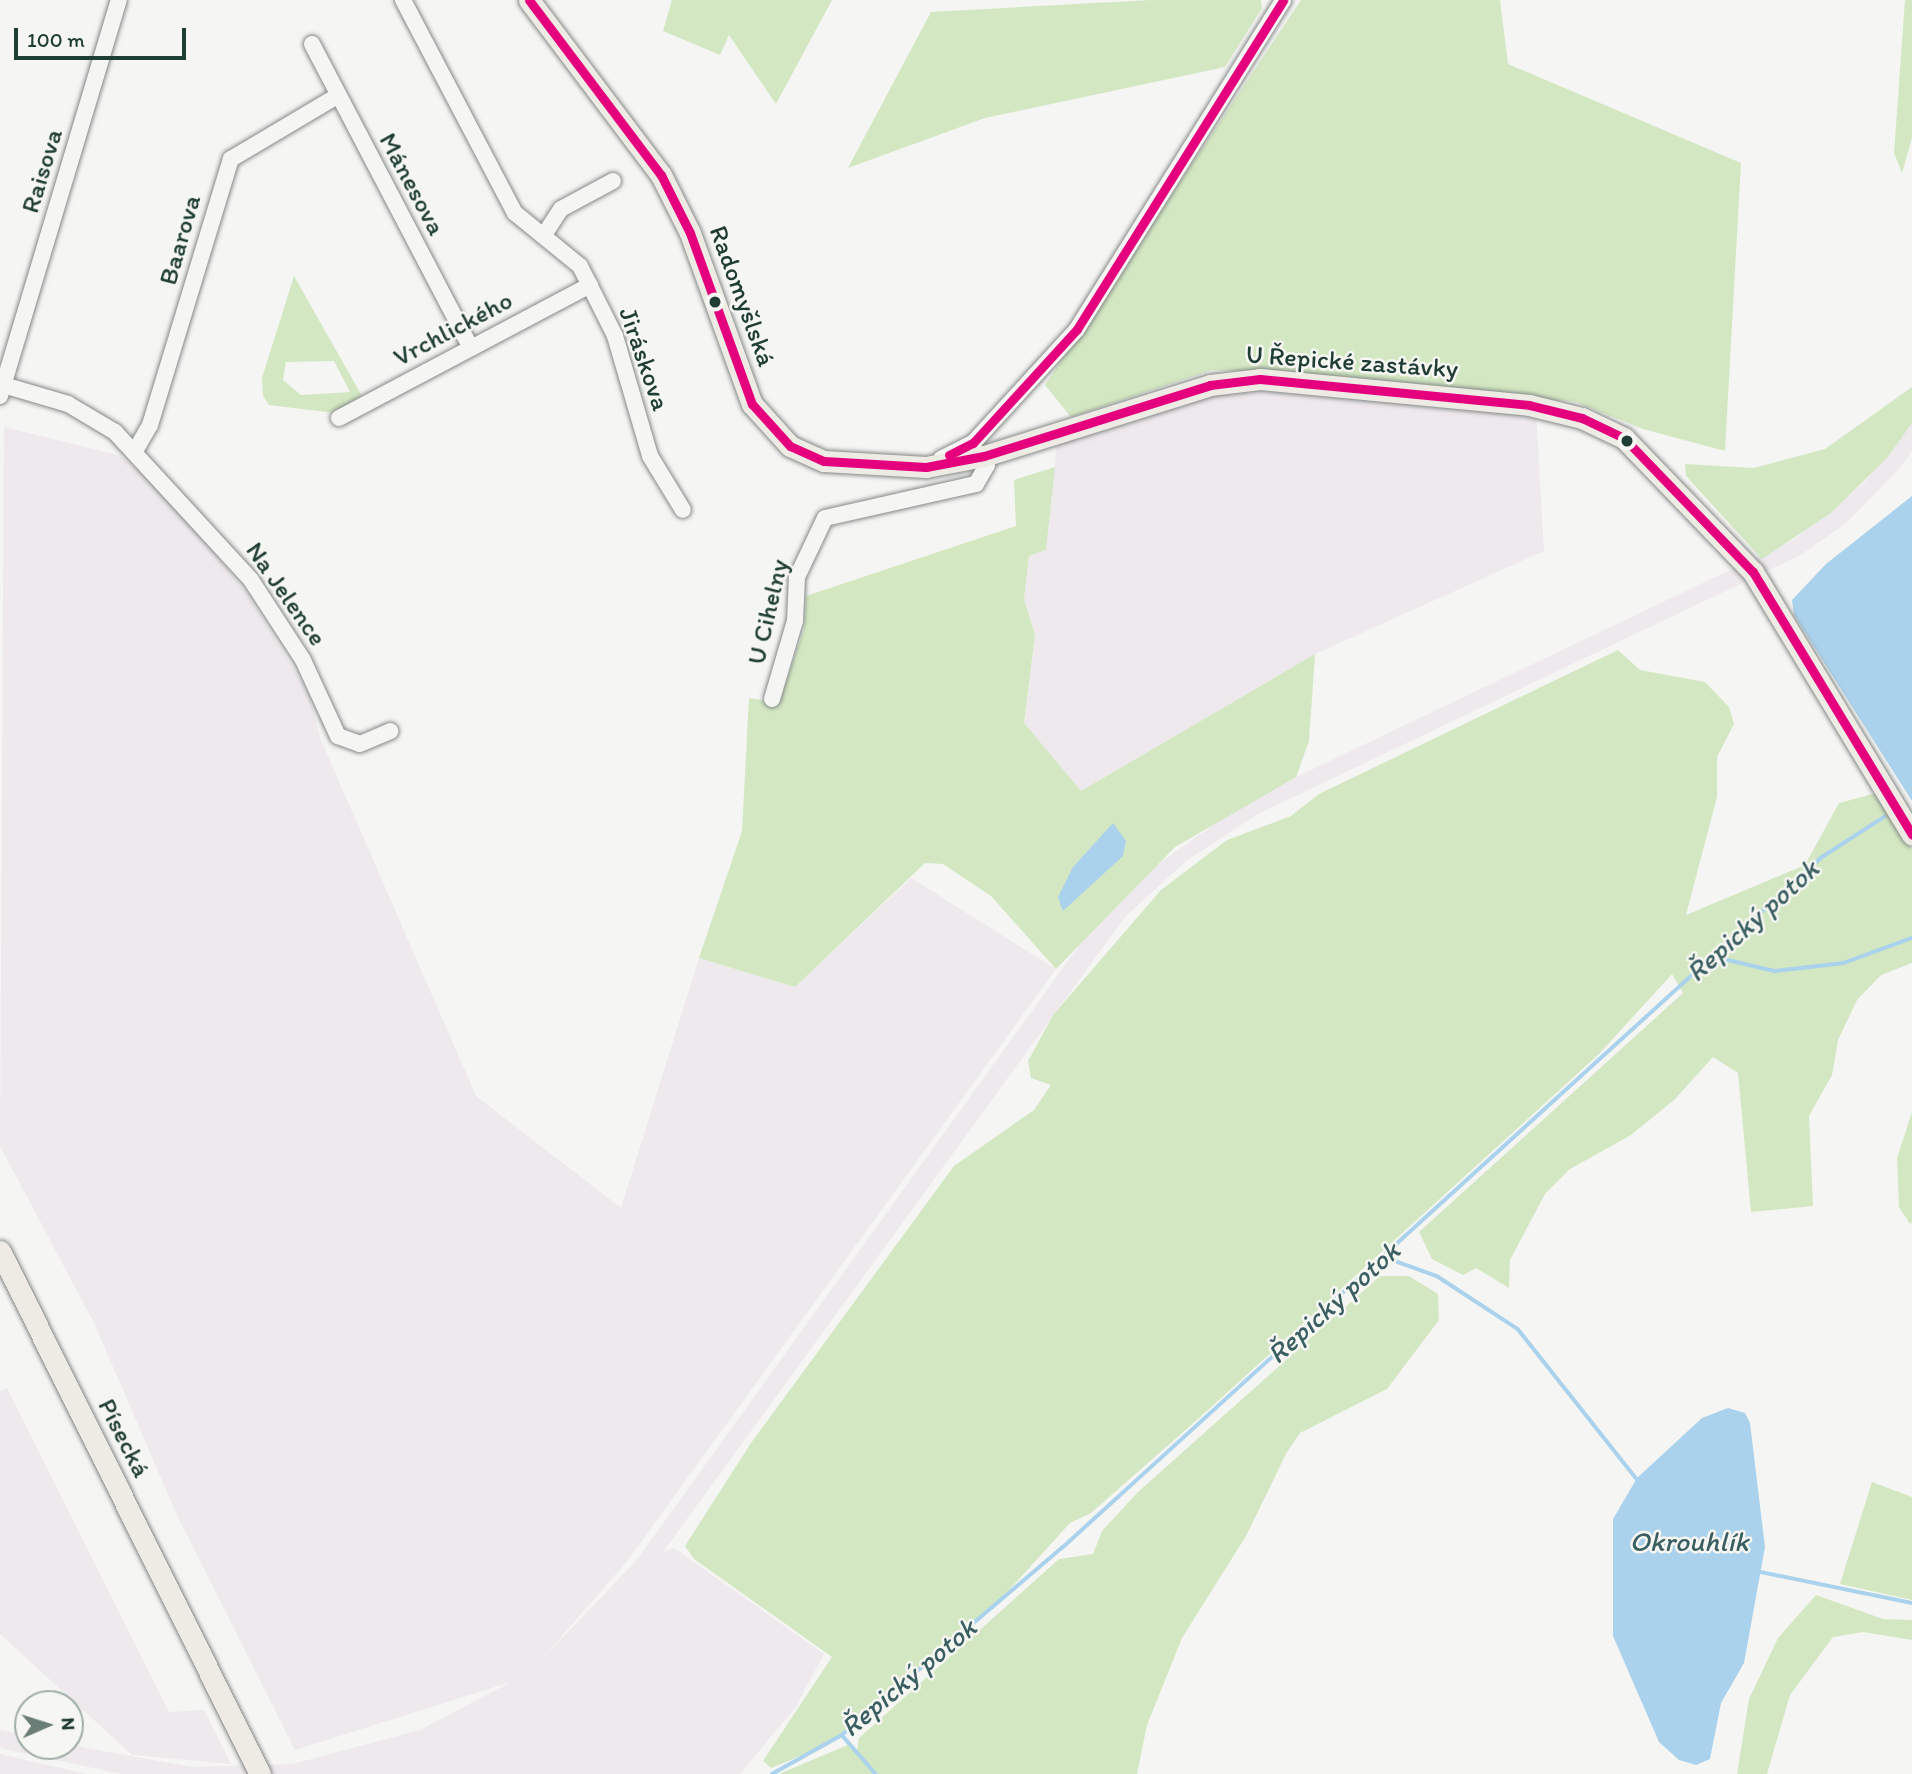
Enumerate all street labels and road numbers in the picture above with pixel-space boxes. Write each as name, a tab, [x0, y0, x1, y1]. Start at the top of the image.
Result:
street label: Raisova	[14, 125, 70, 217]
street label: Mánesova	[372, 128, 452, 240]
street label: Baarova	[152, 191, 208, 289]
street label: Radomyšlská	[702, 221, 782, 371]
street label: Vrchlického	[388, 285, 518, 373]
street label: Jiráskova	[612, 303, 676, 415]
street label: U Řepické zastávky	[1245, 339, 1459, 385]
street label: Na Jelence	[239, 536, 333, 652]
street label: U Cihelny	[741, 556, 795, 668]
street label: Písecká	[91, 1393, 157, 1483]

